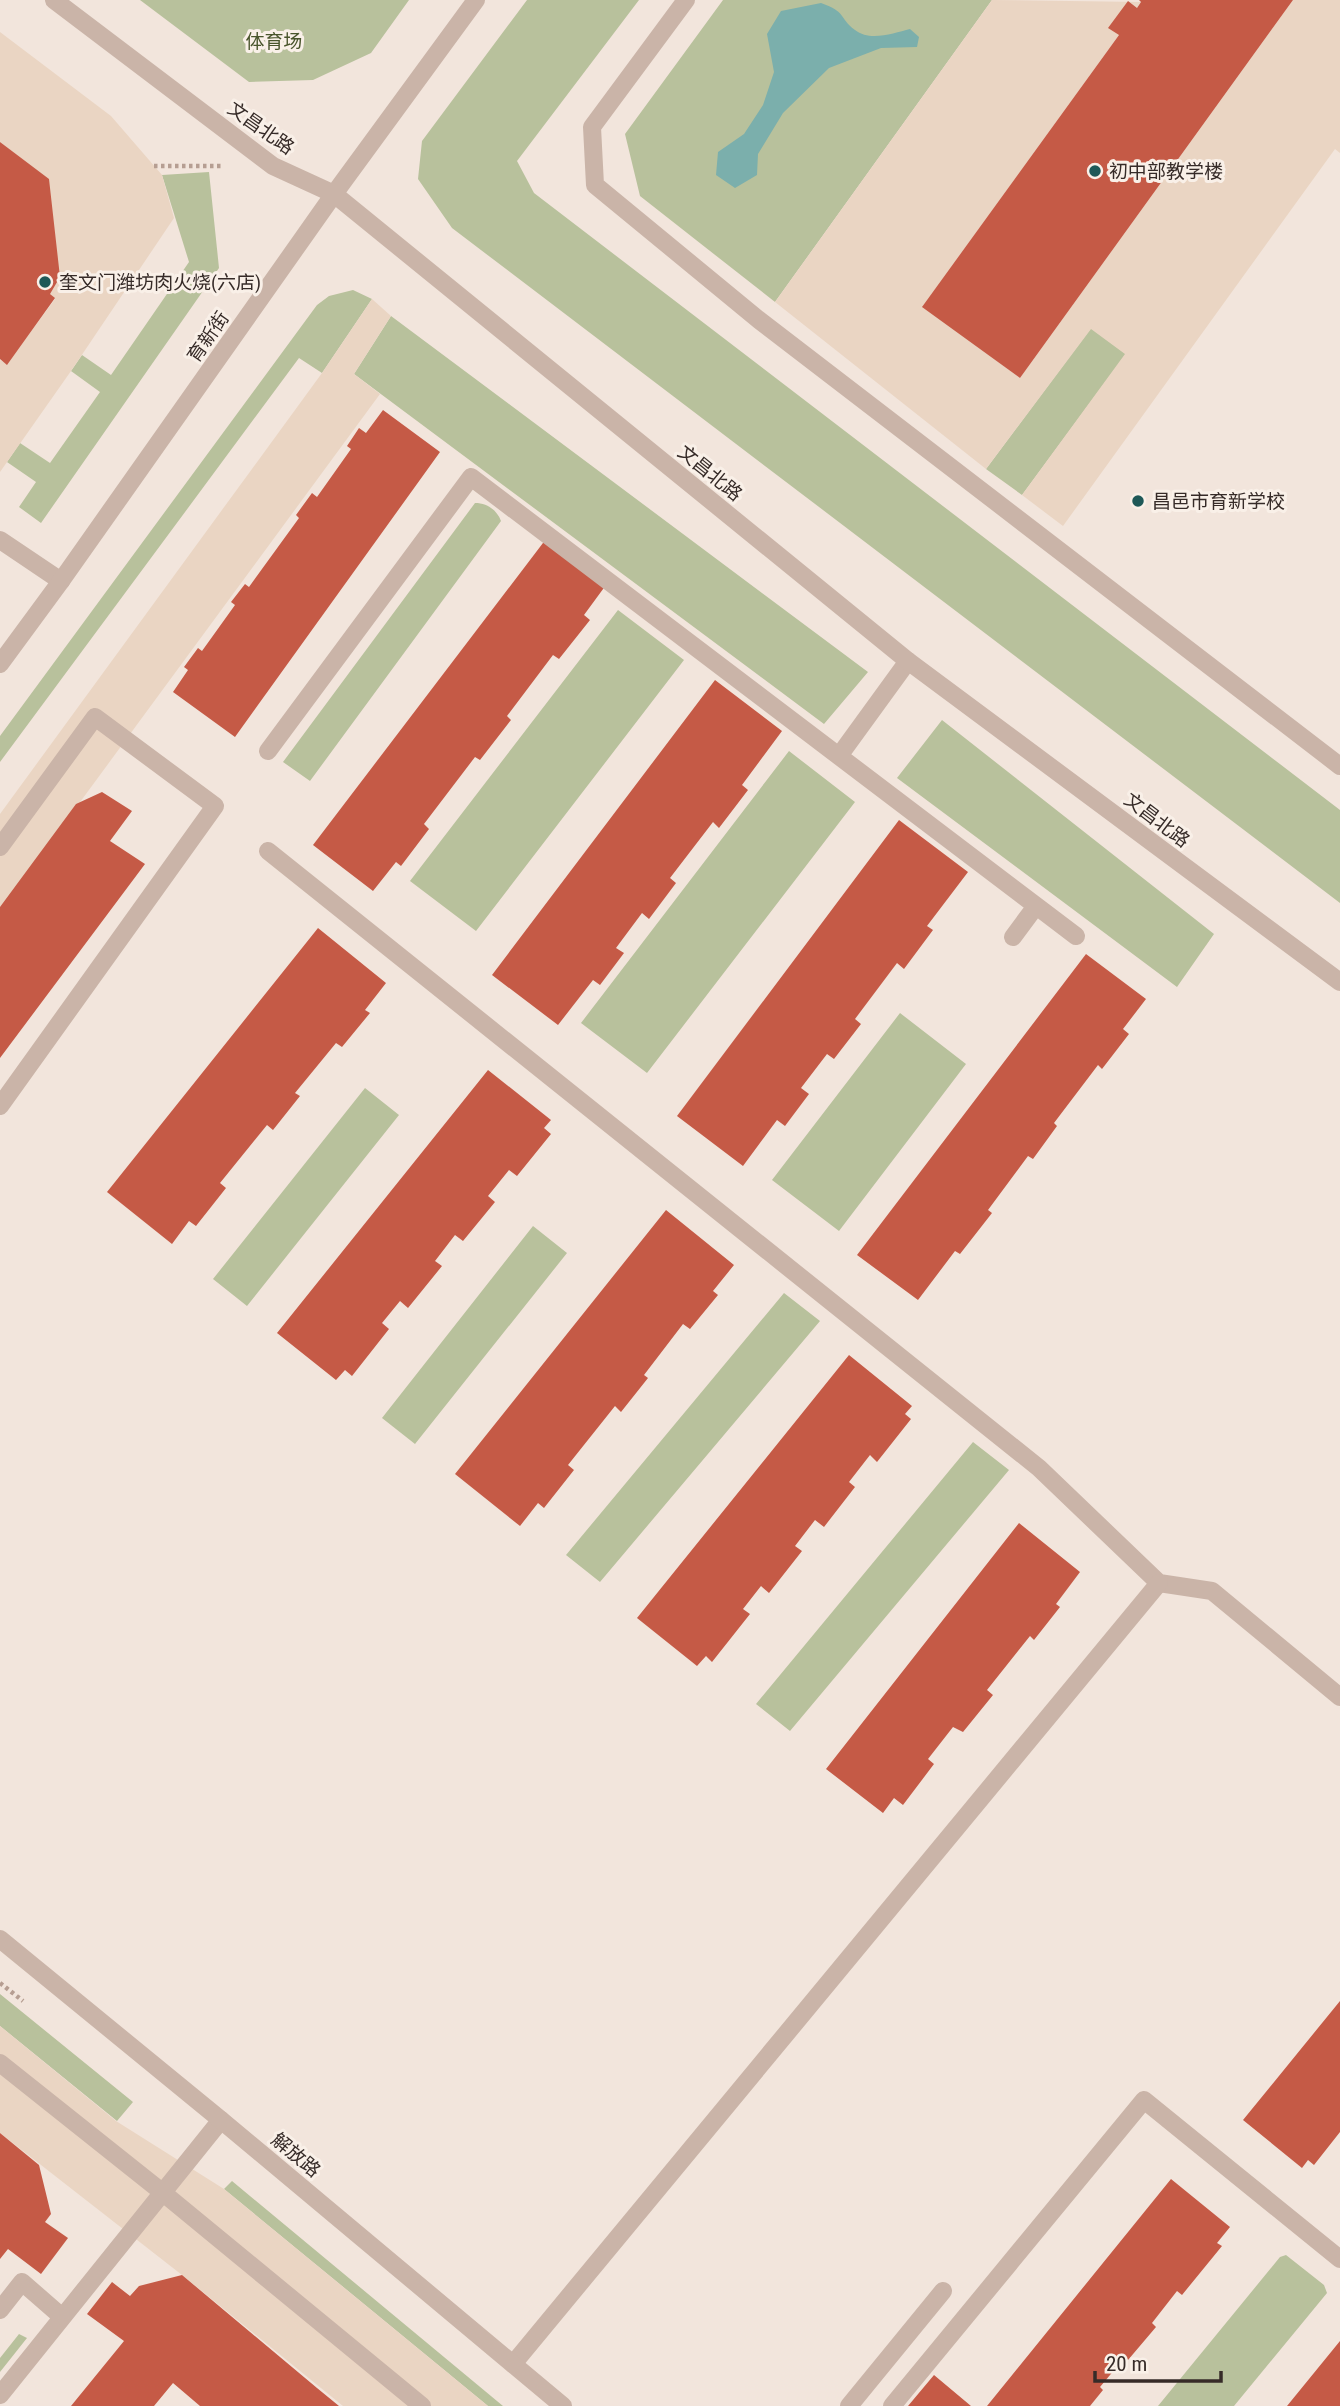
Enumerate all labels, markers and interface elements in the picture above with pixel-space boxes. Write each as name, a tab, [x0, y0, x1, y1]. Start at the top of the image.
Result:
park label: 体育场	[245, 30, 303, 53]
street label: 文昌北路	[223, 97, 299, 159]
place label: 初中部教学楼	[1109, 160, 1223, 183]
marker: 初中部教学楼	[1087, 163, 1103, 179]
place label: 奎文门潍坊肉火烧(六店)	[59, 271, 261, 294]
marker: 奎文门潍坊肉火烧(六店)	[37, 274, 53, 290]
street label: 育新街	[182, 307, 234, 367]
street label: 文昌北路	[673, 440, 747, 506]
place label: 昌邑市育新学校	[1152, 490, 1285, 513]
marker: 昌邑市育新学校	[1130, 493, 1146, 509]
street label: 文昌北路	[1120, 788, 1194, 852]
street label: 解放路	[267, 2128, 325, 2182]
scale bar	[1095, 2340, 1221, 2384]
text: 20 m	[1106, 2352, 1147, 2376]

